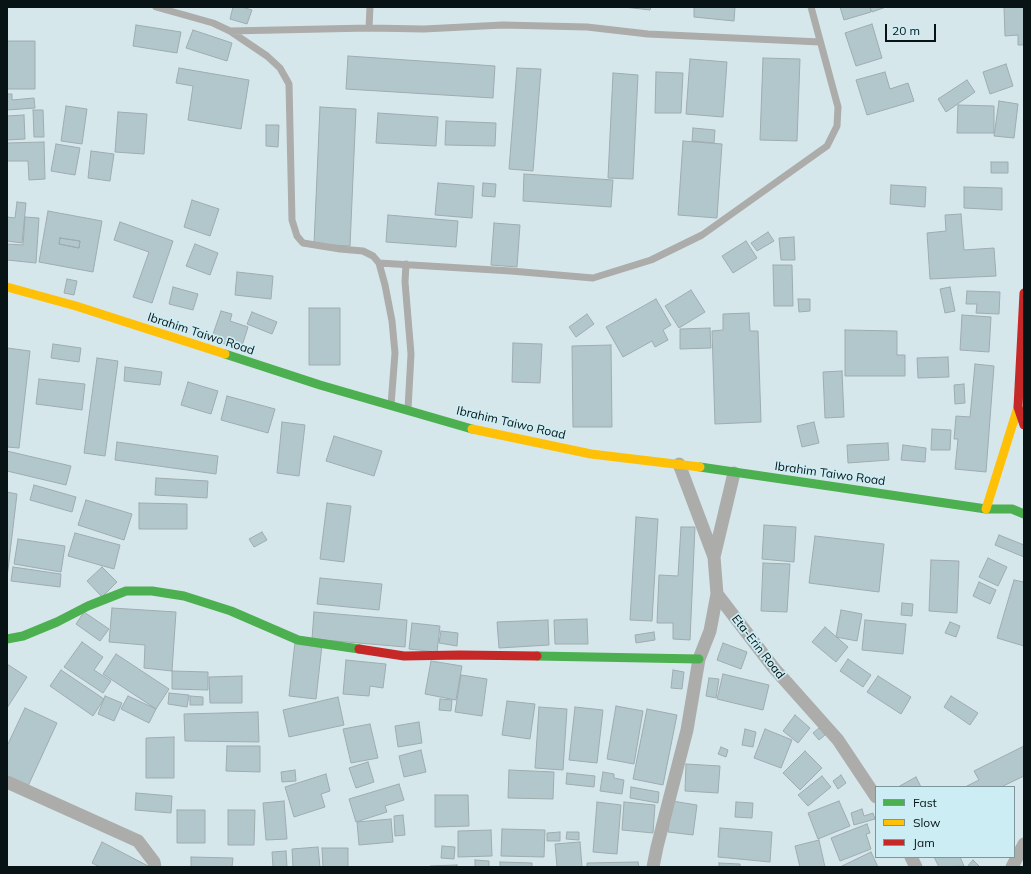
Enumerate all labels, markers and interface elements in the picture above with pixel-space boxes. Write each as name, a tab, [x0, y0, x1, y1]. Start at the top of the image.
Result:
scale bar	[887, 16, 938, 42]
text: 20 m	[892, 23, 920, 38]
street label: Ibrahim Taiwo Road	[146, 310, 256, 358]
street label: Ibrahim Taiwo Road	[455, 403, 567, 443]
street label: Ibrahim Taiwo Road	[774, 459, 886, 489]
street label: Eta-Erin Road	[729, 612, 787, 682]
legend	[875, 786, 1015, 858]
text: Fast	[913, 795, 937, 810]
text: Slow	[913, 815, 941, 830]
text: Jam	[913, 835, 935, 850]

